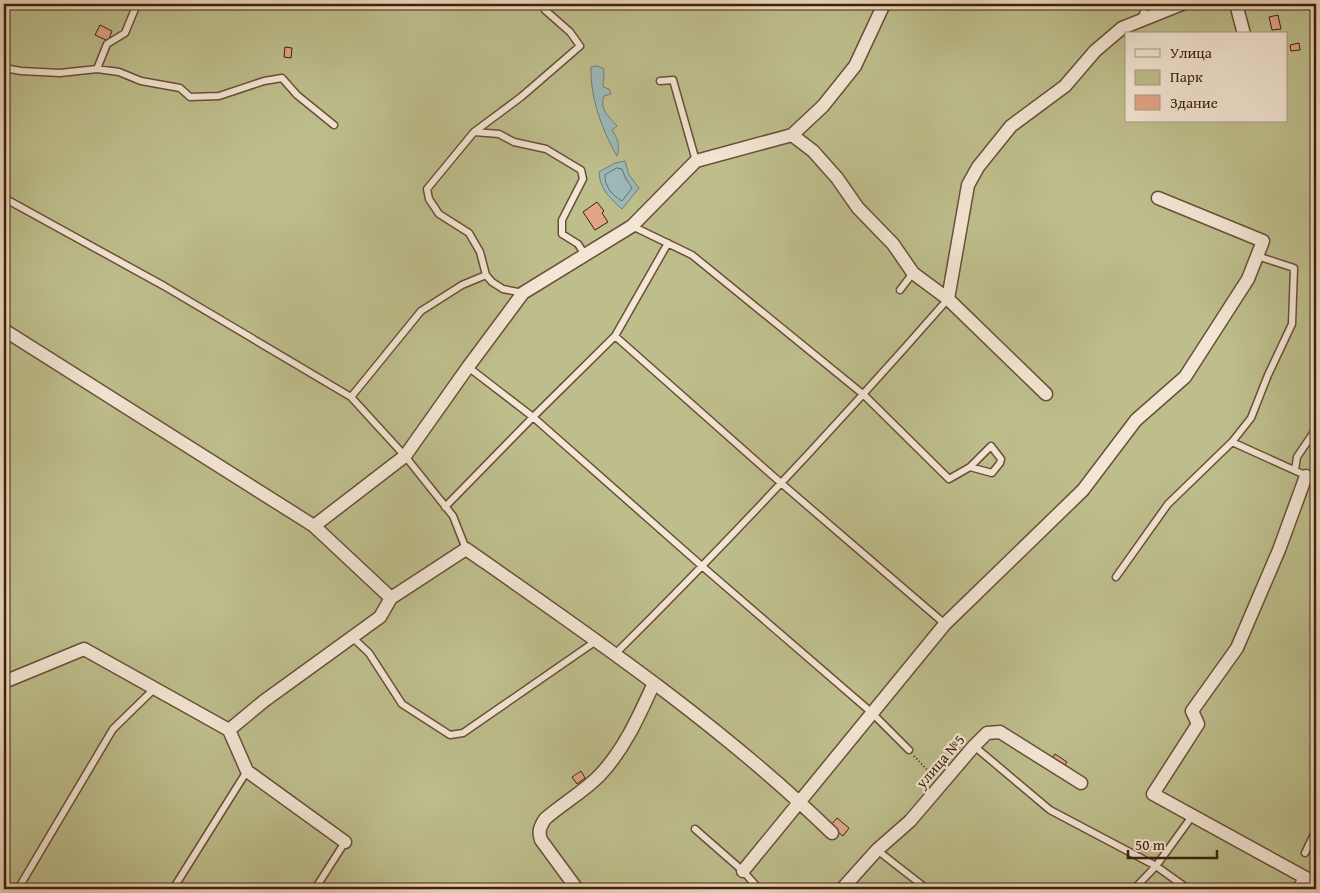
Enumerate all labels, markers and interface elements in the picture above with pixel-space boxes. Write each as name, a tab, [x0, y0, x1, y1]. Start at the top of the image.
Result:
legend	[1125, 32, 1288, 122]
text: Улица	[1170, 42, 1213, 63]
text: Парк	[1170, 66, 1203, 87]
text: Здание	[1170, 92, 1218, 113]
street label: улица №5	[910, 730, 969, 793]
scale bar	[1128, 828, 1216, 860]
text: 50 m	[1135, 834, 1166, 855]

